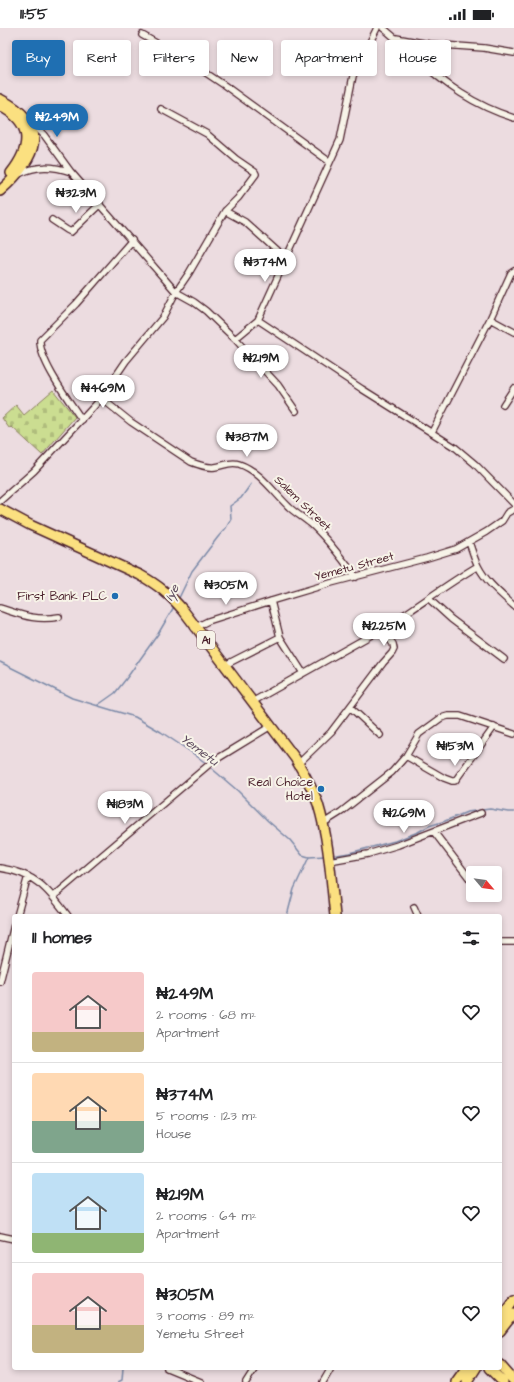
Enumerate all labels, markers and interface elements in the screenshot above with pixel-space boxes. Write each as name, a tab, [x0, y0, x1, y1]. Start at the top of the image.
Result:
text: 11:55	[20, 4, 48, 25]
chip: Buy	[12, 40, 65, 76]
chip: Rent	[73, 40, 131, 76]
chip: Filters	[139, 40, 209, 76]
chip: New	[217, 40, 273, 76]
chip: Apartment	[281, 40, 377, 76]
chip: House	[385, 40, 451, 76]
pin: ₦249M	[29, 104, 85, 138]
text: ₦249M	[35, 108, 79, 126]
pin: ₦323M	[48, 180, 104, 214]
text: ₦323M	[56, 184, 96, 202]
pin: ₦374M	[237, 249, 293, 283]
text: ₦374M	[243, 253, 287, 271]
pin: ₦219M	[233, 345, 289, 379]
text: ₦219M	[243, 349, 279, 367]
pin: ₦469M	[75, 375, 131, 409]
text: ₦469M	[81, 379, 125, 397]
pin: ₦387M	[219, 424, 275, 458]
text: ₦387M	[225, 428, 269, 446]
street label: Salem Street	[270, 472, 335, 535]
street label: Yemetu Street	[313, 548, 396, 585]
pin: ₦305M	[198, 572, 254, 606]
text: ₦305M	[204, 576, 248, 594]
water label: Iye	[160, 580, 185, 604]
place label: First Bank PLC	[17, 588, 107, 605]
marker: First Bank PLC	[110, 591, 120, 601]
pin: ₦225M	[356, 613, 412, 647]
text: ₦225M	[362, 617, 406, 635]
road number: A1	[197, 631, 215, 649]
water label: Yemetu	[177, 730, 223, 771]
pin: ₦153M	[427, 733, 483, 767]
text: ₦153M	[436, 737, 474, 755]
place label: Real Choice Hotel	[248, 774, 314, 805]
marker: Real Choice Hotel	[316, 784, 326, 794]
pin: ₦183M	[97, 791, 153, 825]
text: ₦183M	[107, 795, 143, 813]
pin: ₦269M	[376, 800, 432, 834]
text: ₦269M	[382, 804, 426, 822]
north arrow	[466, 866, 502, 902]
map controls	[466, 866, 502, 902]
text: 11 homes	[32, 926, 92, 950]
icon: filters	[460, 927, 482, 949]
text: ₦249M	[156, 982, 213, 1006]
icon: home	[64, 988, 112, 1036]
icon: heart	[460, 1001, 482, 1023]
text: 2 rooms · 68 m²	[156, 1006, 256, 1024]
text: Apartment	[156, 1024, 220, 1042]
text: ₦374M	[156, 1083, 213, 1107]
icon: home	[64, 1089, 112, 1137]
icon: heart	[460, 1102, 482, 1124]
text: 5 rooms · 123 m²	[156, 1107, 257, 1125]
text: House	[156, 1125, 191, 1143]
text: ₦219M	[156, 1183, 204, 1207]
icon: home	[64, 1189, 112, 1237]
icon: heart	[460, 1202, 482, 1224]
text: 2 rooms · 64 m²	[156, 1207, 257, 1225]
text: Apartment	[156, 1225, 220, 1243]
text: ₦305M	[156, 1283, 214, 1307]
icon: home	[64, 1289, 112, 1337]
icon: heart	[460, 1302, 482, 1324]
text: 3 rooms · 89 m²	[156, 1307, 255, 1325]
text: Yemetu Street	[156, 1325, 244, 1343]

